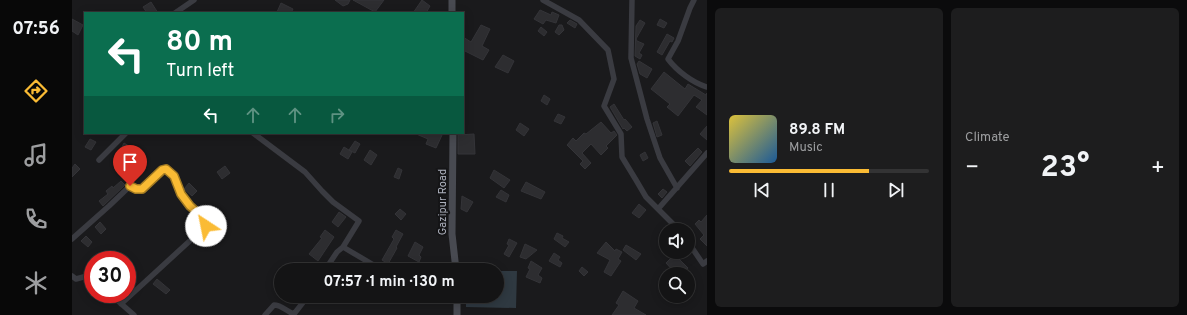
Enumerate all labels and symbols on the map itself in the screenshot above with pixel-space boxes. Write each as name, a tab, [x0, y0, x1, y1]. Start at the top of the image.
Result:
pin	[113, 145, 147, 186]
street label: Gazipur Road	[436, 169, 450, 235]
position arrow	[185, 205, 227, 247]
speed limit sign: 30	[84, 251, 136, 303]

